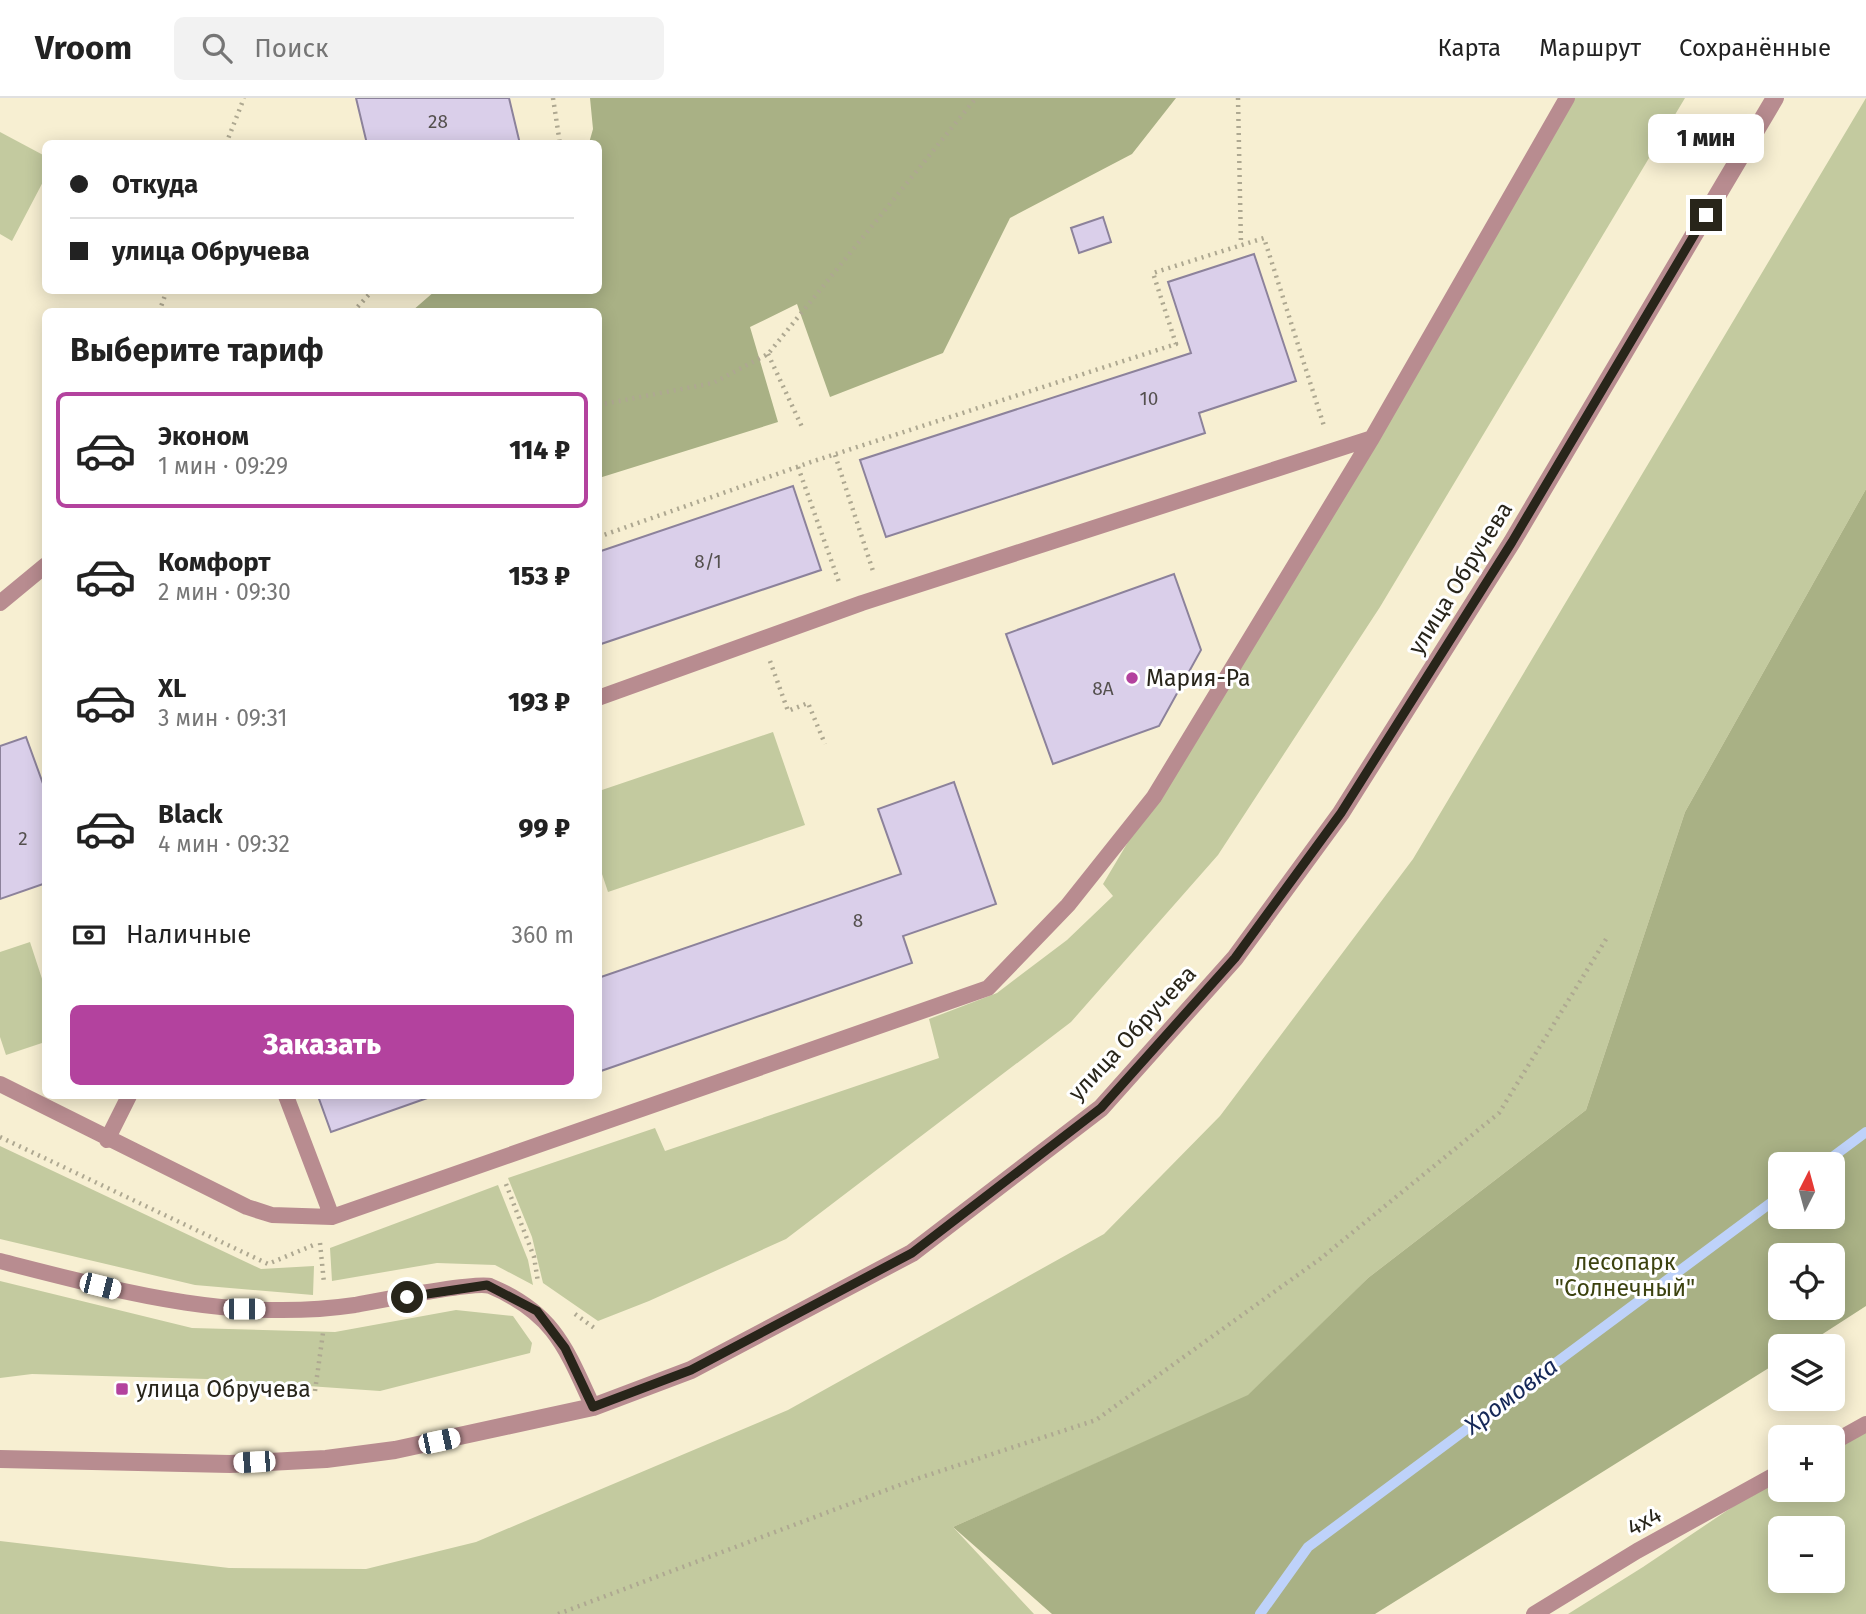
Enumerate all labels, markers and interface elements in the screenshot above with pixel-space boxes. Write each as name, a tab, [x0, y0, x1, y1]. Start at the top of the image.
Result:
search box	[174, 17, 664, 80]
text: Vroom	[35, 28, 132, 68]
icon: search	[198, 29, 236, 67]
text: Поиск	[254, 33, 328, 64]
text: Карта	[1438, 34, 1501, 62]
text: Маршрут	[1539, 34, 1641, 62]
text: Сохранённые	[1679, 34, 1831, 62]
house number: 28	[428, 110, 448, 133]
callout: 1 мин	[1648, 114, 1764, 162]
text: 1 мин	[1677, 124, 1735, 152]
text: Откуда	[112, 169, 198, 200]
route end	[1690, 199, 1722, 231]
text: улица Обручева	[112, 236, 310, 267]
text: Выберите тариф	[70, 331, 324, 369]
house number: 10	[1140, 387, 1158, 410]
icon: car	[74, 419, 137, 482]
text: Эконом	[158, 421, 249, 452]
text: 114 ₽	[509, 435, 570, 466]
text: 1 мин · 09:29	[158, 452, 288, 480]
street label: улица Обручева	[1402, 496, 1518, 660]
icon: car	[74, 545, 137, 608]
text: Комфорт	[158, 547, 271, 578]
house number: 8/1	[694, 550, 722, 573]
text: 153 ₽	[508, 561, 570, 592]
text: 2 мин · 09:30	[158, 578, 291, 606]
place label: Мария-Ра	[1146, 664, 1250, 692]
marker: Мария-Ра	[1124, 670, 1140, 686]
icon: car	[74, 671, 137, 734]
text: XL	[158, 673, 186, 704]
house number: 8А	[1092, 677, 1114, 700]
text: 193 ₽	[508, 687, 570, 718]
text: 3 мин · 09:31	[158, 704, 287, 732]
icon: car	[74, 797, 137, 860]
text: Black	[158, 799, 223, 830]
text: 99 ₽	[519, 813, 570, 844]
house number: 2	[18, 827, 28, 850]
text: 4 мин · 09:32	[158, 830, 290, 858]
house number: 8	[853, 909, 863, 932]
icon: cash	[70, 916, 108, 954]
text: Наличные	[126, 919, 251, 950]
text: 360 m	[512, 921, 574, 949]
street label: улица Обручева	[1062, 960, 1202, 1106]
button: Заказать	[70, 1005, 574, 1085]
north arrow	[1768, 1152, 1844, 1228]
map controls	[1768, 1152, 1845, 1593]
button: locate	[1768, 1243, 1845, 1320]
park label: лесопарк "Солнечный"	[1555, 1248, 1695, 1302]
car	[78, 1271, 123, 1301]
route start	[391, 1281, 423, 1313]
car	[224, 1299, 266, 1320]
button: layers	[1768, 1334, 1845, 1411]
water label: Хромовка	[1458, 1352, 1563, 1441]
place label: улица Обручева	[136, 1375, 311, 1403]
marker: улица Обручева	[114, 1381, 130, 1397]
button: +	[1768, 1425, 1845, 1502]
car	[417, 1426, 462, 1456]
car	[233, 1450, 276, 1474]
street label: 4x4	[1622, 1500, 1666, 1542]
button: −	[1768, 1516, 1845, 1593]

